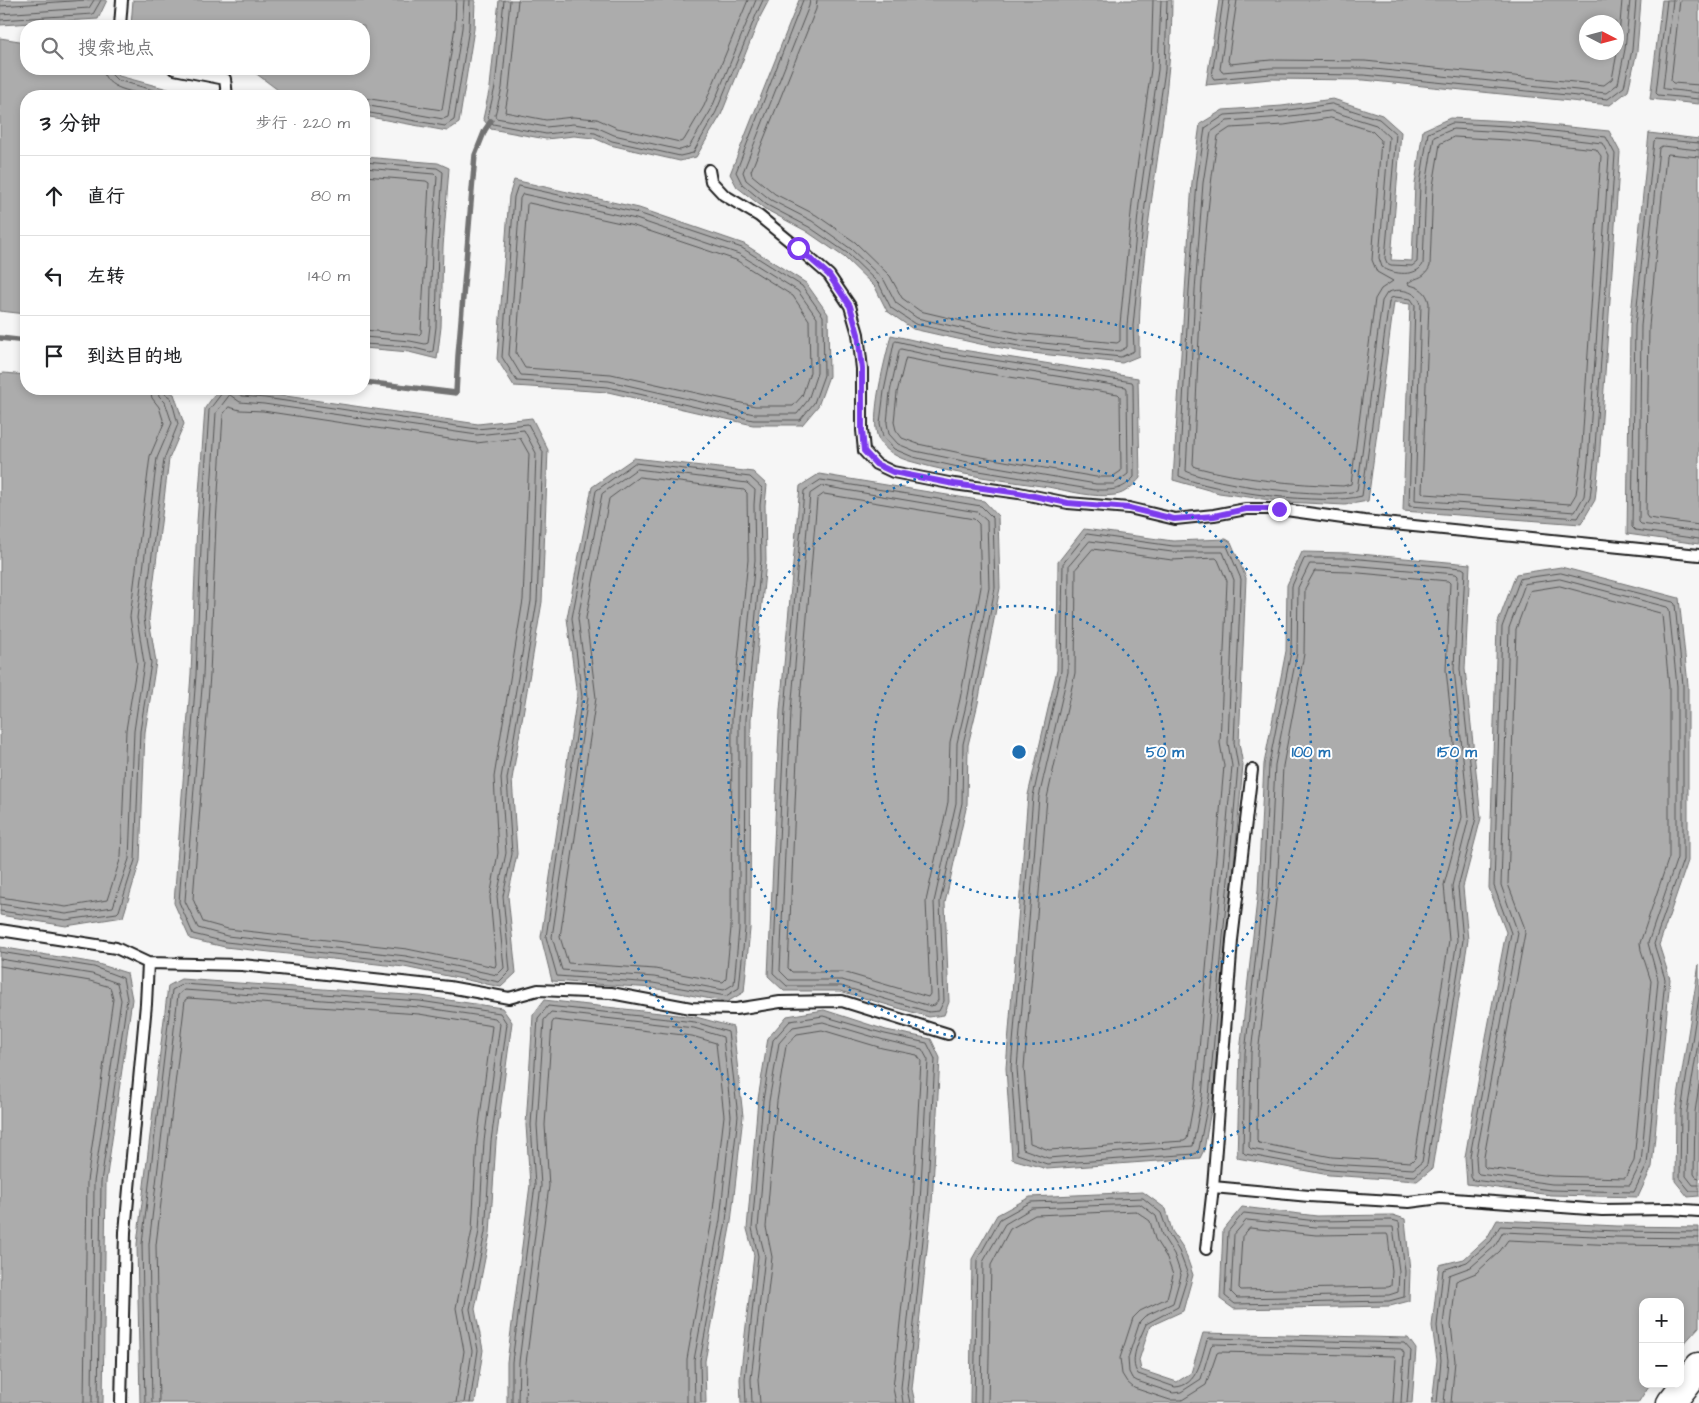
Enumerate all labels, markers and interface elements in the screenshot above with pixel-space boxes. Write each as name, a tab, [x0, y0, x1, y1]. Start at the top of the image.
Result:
north arrow	[1579, 15, 1624, 60]
search box	[20, 20, 370, 75]
icon: search	[38, 34, 66, 62]
text: 搜索地点	[78, 35, 154, 62]
text: 3 分钟	[40, 109, 101, 138]
text: 步行 · 220 m	[256, 112, 350, 134]
icon: ahead	[40, 182, 68, 210]
text: 直行	[87, 183, 125, 210]
text: 80 m	[311, 185, 350, 207]
route start	[787, 237, 810, 260]
icon: left	[40, 262, 68, 290]
text: 左转	[87, 263, 125, 290]
text: 140 m	[308, 265, 350, 287]
icon: arrive	[40, 342, 68, 370]
text: 到达目的地	[87, 343, 182, 370]
route end	[1268, 498, 1291, 521]
text: 50 m	[1146, 742, 1184, 763]
text: 100 m	[1292, 742, 1331, 763]
text: 150 m	[1437, 742, 1477, 763]
centre of rings	[1010, 743, 1028, 761]
map controls	[1639, 1298, 1684, 1388]
button: +	[1639, 1298, 1684, 1343]
button: −	[1639, 1343, 1684, 1388]

